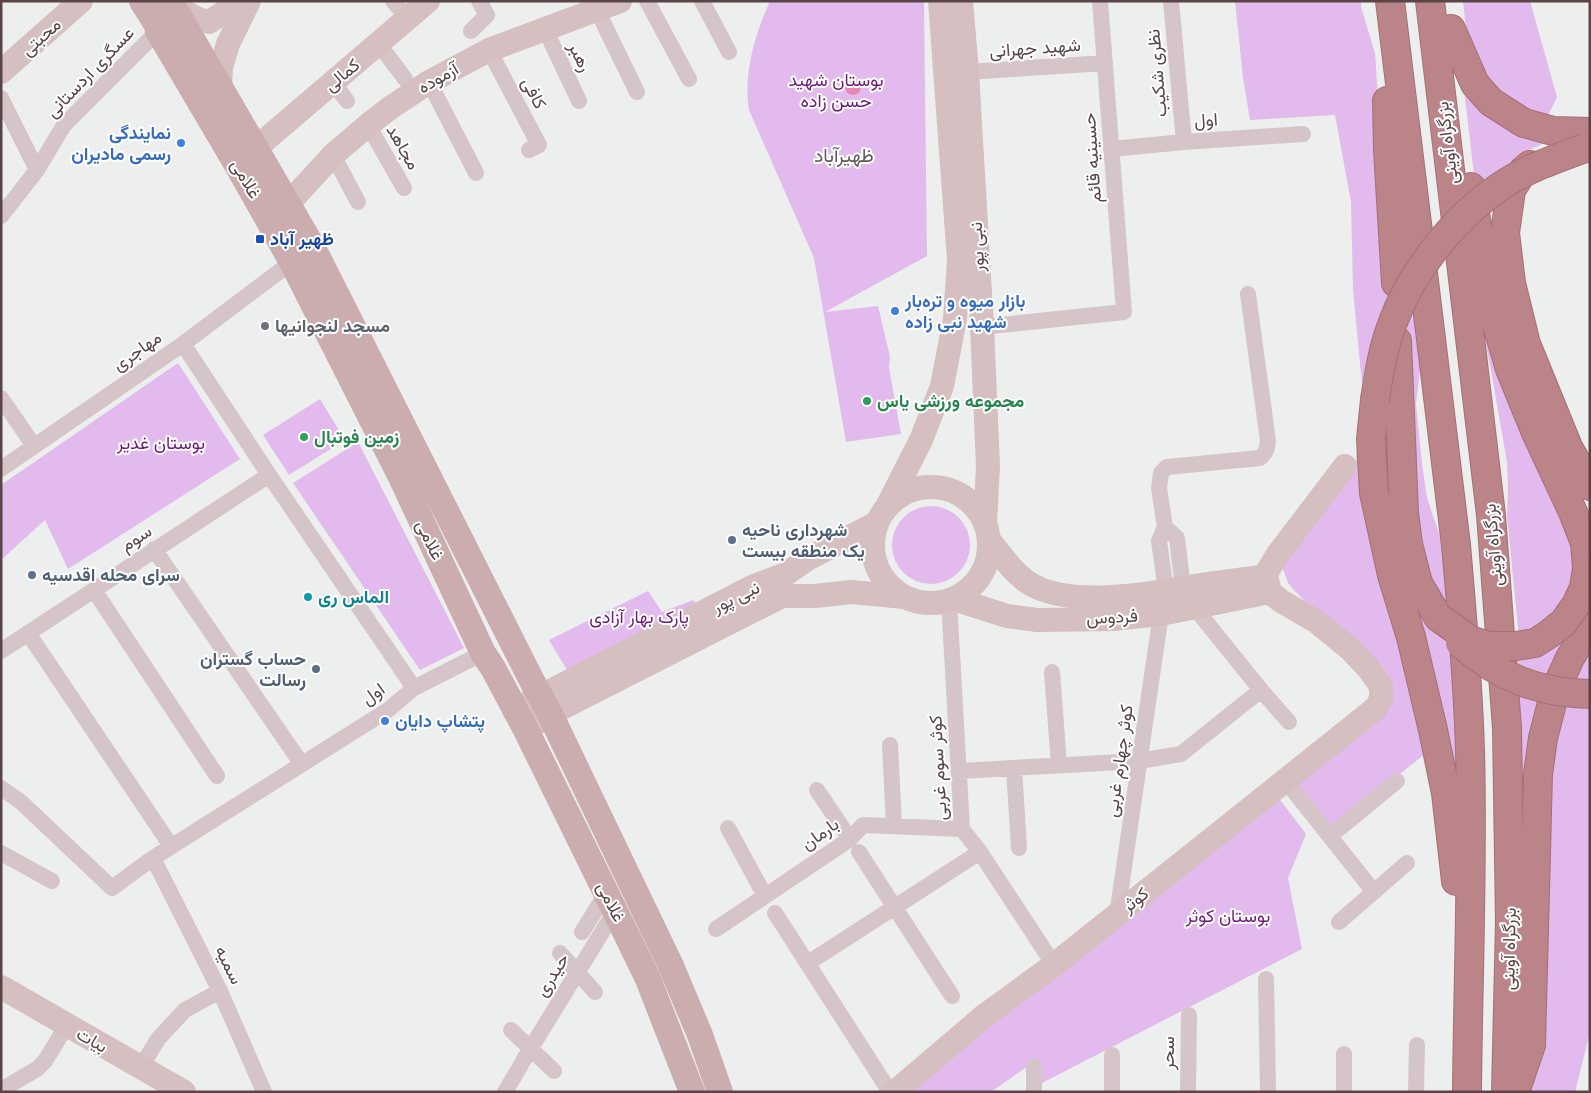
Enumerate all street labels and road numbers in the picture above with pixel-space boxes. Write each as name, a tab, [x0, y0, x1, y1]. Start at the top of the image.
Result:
street label: محبتی	[15, 12, 66, 61]
street label: عسگری اردستانی	[40, 20, 139, 122]
street label: نظری شکیب	[1140, 28, 1172, 118]
street label: شهید جهرانی	[988, 32, 1081, 62]
street label: رهبر	[563, 37, 598, 75]
street label: کمالی	[318, 52, 364, 96]
street label: آزموده	[413, 55, 464, 98]
street label: کافی	[517, 73, 553, 113]
street label: بزرگراه آوینی	[1429, 100, 1463, 186]
street label: اول	[1193, 106, 1219, 132]
street label: حسینیه قائم	[1076, 112, 1107, 204]
street label: مجاهد	[381, 119, 426, 174]
street label: غلامی	[226, 154, 268, 203]
street label: نبی پور	[963, 221, 990, 274]
street label: مهاجری	[107, 325, 166, 376]
street label: بزرگراه آوینی	[1476, 503, 1508, 587]
street label: غلامی	[411, 516, 451, 564]
street label: سوم	[115, 518, 156, 557]
street label: نبی پور	[707, 574, 764, 619]
street label: فردوس	[1086, 603, 1138, 629]
street label: اول	[356, 677, 389, 710]
street label: کوثر چهارم غربی	[1098, 703, 1139, 819]
street label: کوثر سوم غربی	[922, 715, 953, 821]
street label: بارمان	[796, 811, 843, 855]
street label: غلامی	[592, 877, 632, 926]
street label: کوثر	[1115, 881, 1153, 918]
street label: بزرگراه آوینی	[1495, 907, 1521, 991]
street label: سمیه	[210, 941, 250, 988]
street label: حیدری	[529, 948, 574, 1001]
street label: بیات	[73, 1021, 112, 1058]
street label: سحر	[1155, 1036, 1179, 1071]

